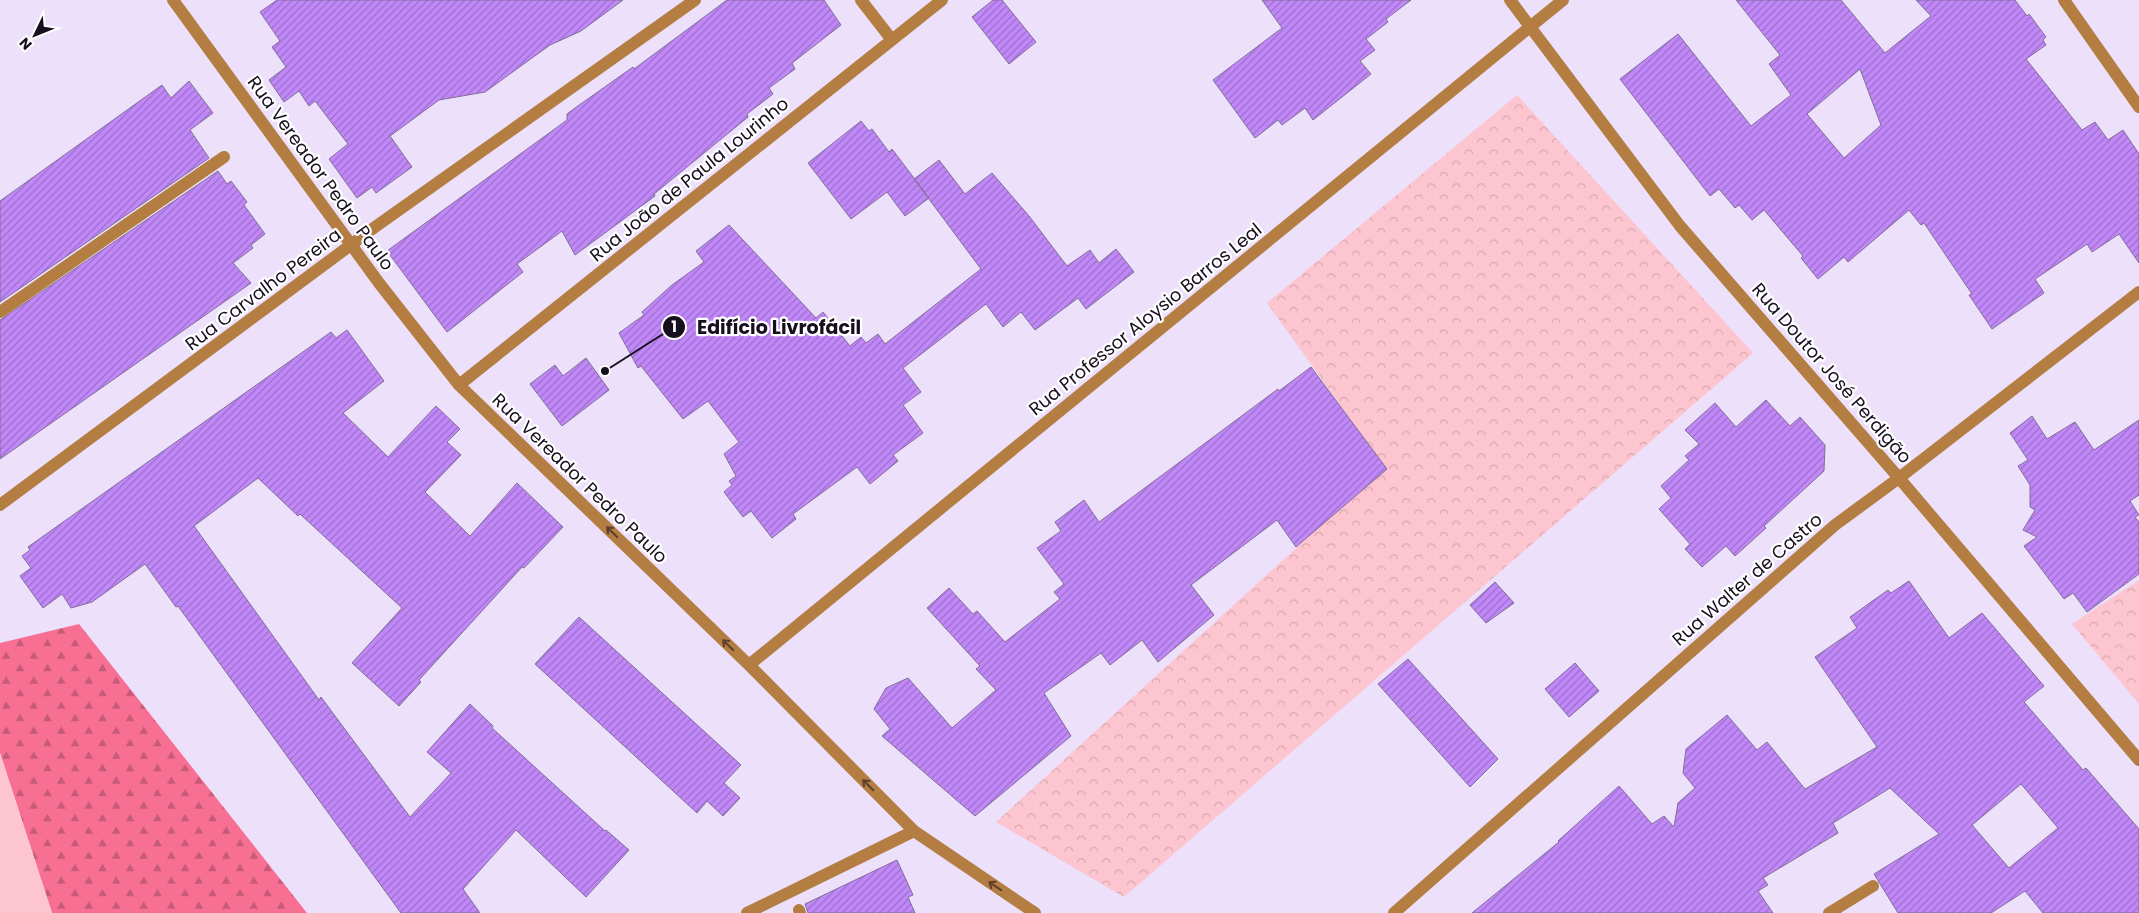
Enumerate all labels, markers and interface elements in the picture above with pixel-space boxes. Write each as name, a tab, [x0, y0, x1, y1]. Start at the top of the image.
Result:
north arrow	[10, 10, 60, 60]
text: N	[15, 33, 36, 55]
street label: Rua Vereador Pedro Paulo	[242, 71, 400, 275]
street label: Rua João de Paula Lourinho	[584, 91, 794, 267]
street label: Rua Professor Aloysio Barros Leal	[1023, 217, 1267, 421]
street label: Rua Carvalho Pereira	[180, 222, 346, 356]
street label: Rua Doutor José Perdigão	[1746, 277, 1918, 469]
callout: Edifício Livrofácil	[662, 310, 871, 344]
text: Edifício Livrofácil	[697, 314, 861, 341]
text: 1	[671, 316, 677, 337]
street label: Rua Vereador Pedro Paulo	[487, 387, 673, 569]
street label: Rua Walter de Castro	[1667, 507, 1827, 651]
one-way arrow	[606, 526, 618, 538]
one-way arrow	[722, 639, 735, 651]
one-way arrow	[862, 779, 874, 791]
one-way arrow	[988, 881, 1002, 891]

